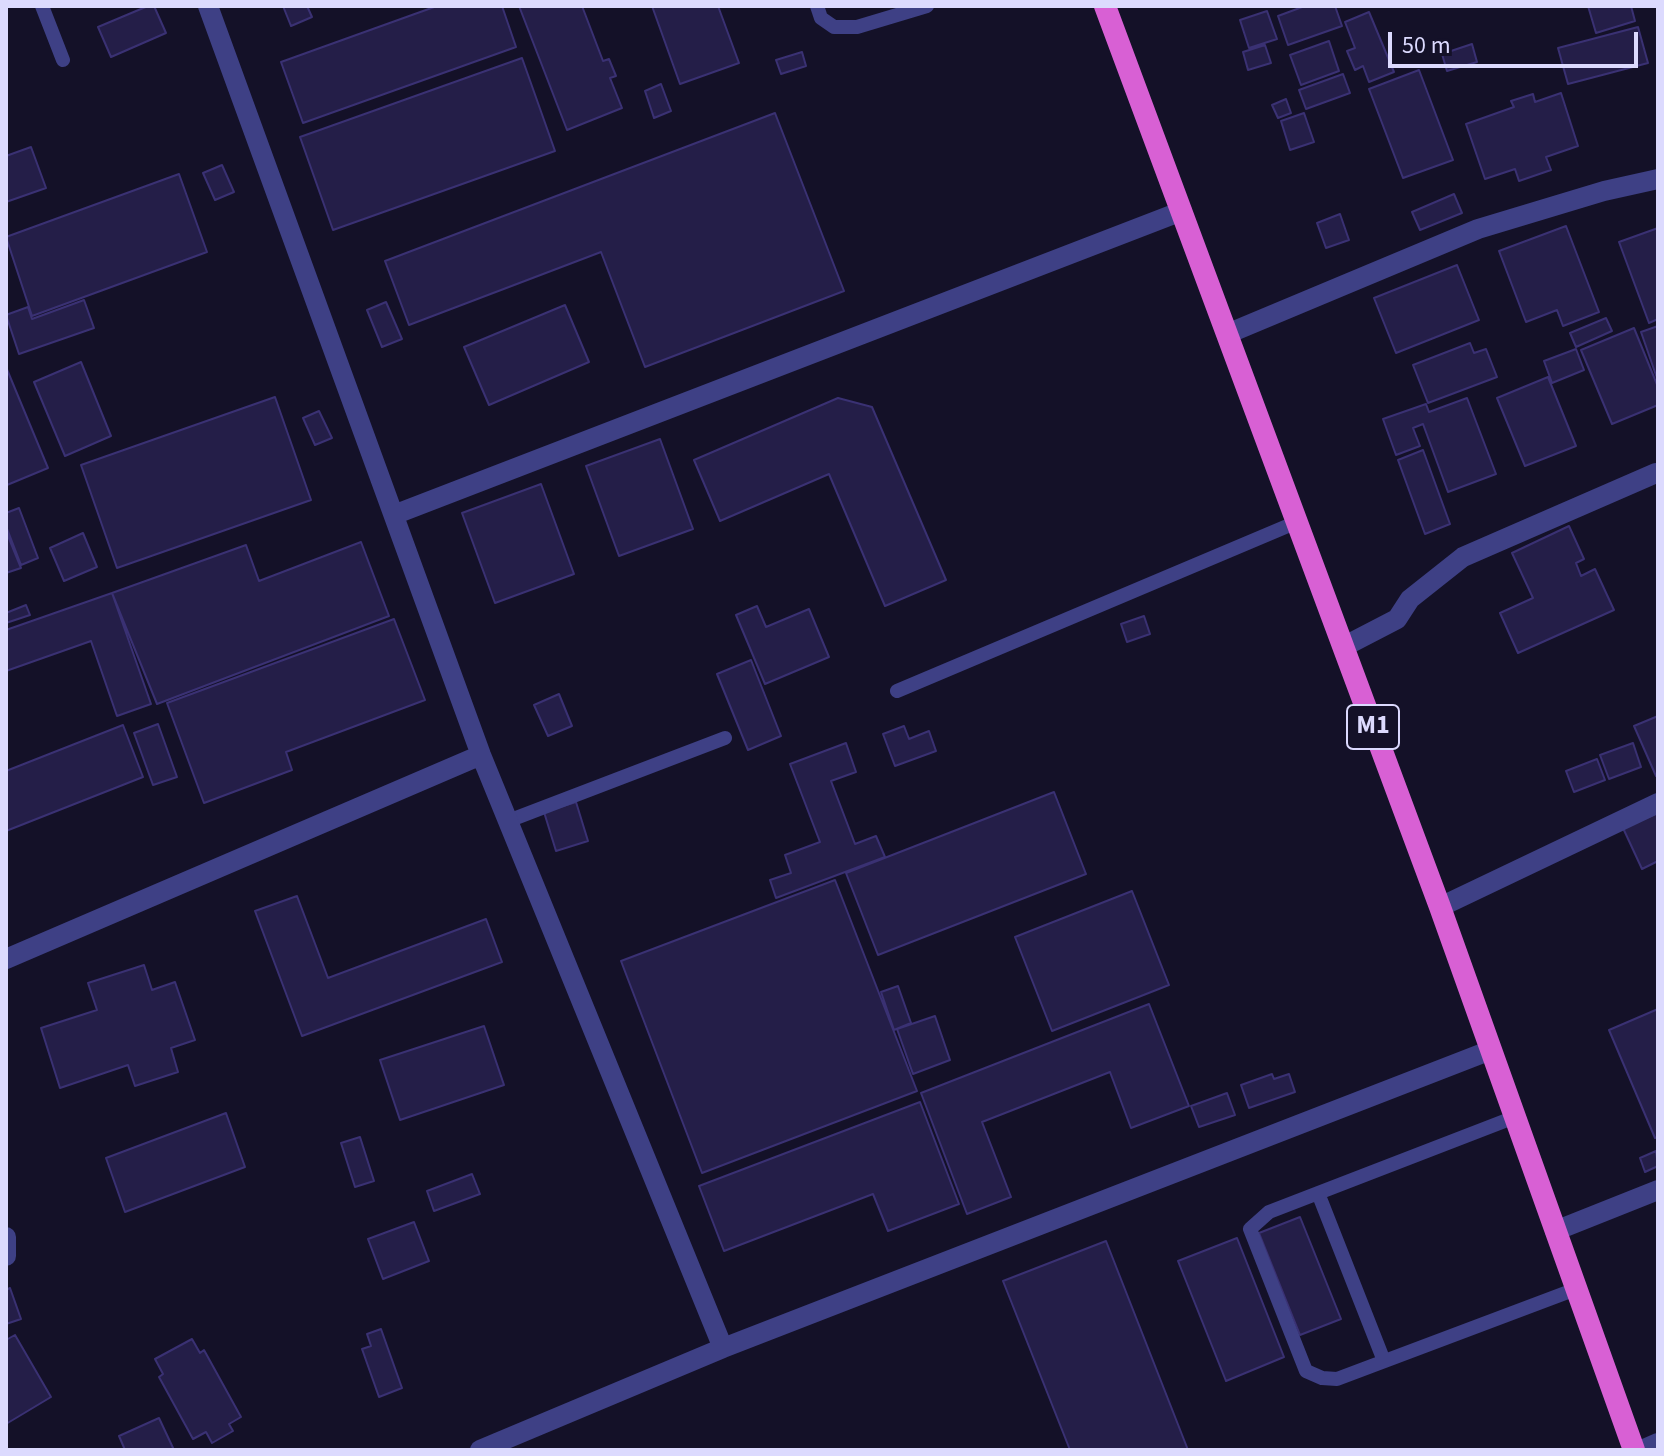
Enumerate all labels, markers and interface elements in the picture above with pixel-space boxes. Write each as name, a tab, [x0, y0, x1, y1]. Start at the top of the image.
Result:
scale bar	[1392, 16, 1642, 66]
text: 50 m	[1402, 28, 1451, 63]
road number: M1	[1347, 705, 1399, 749]

